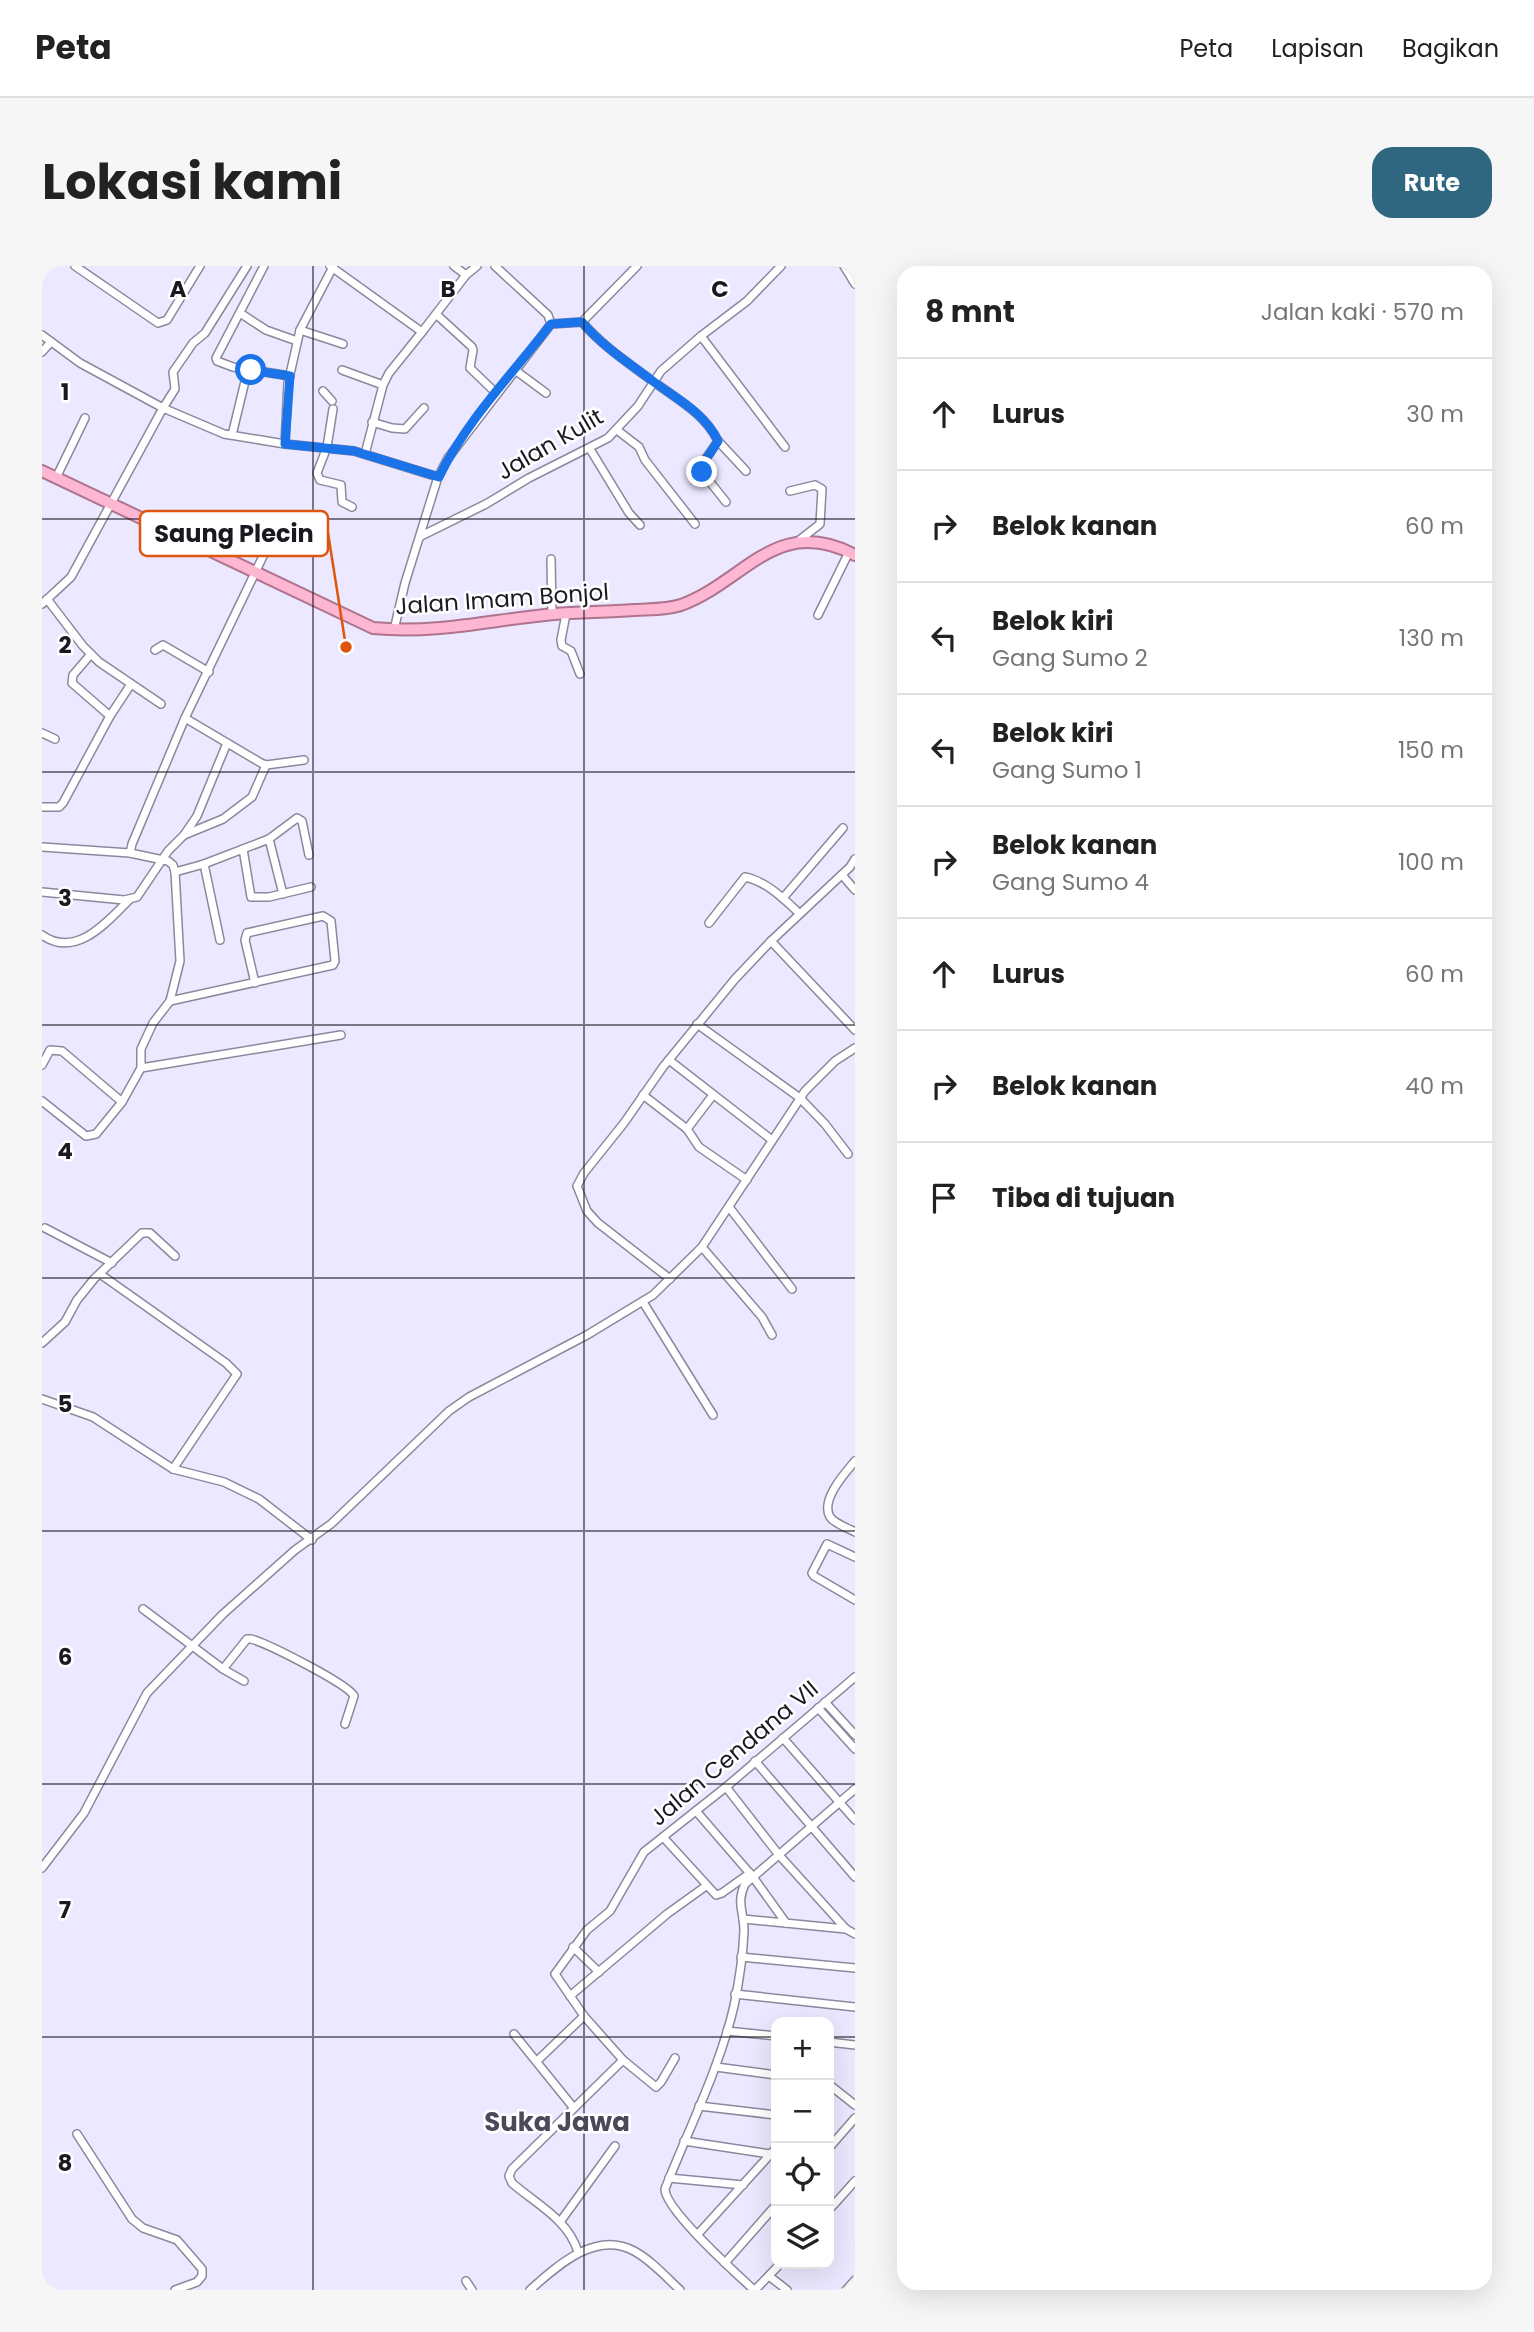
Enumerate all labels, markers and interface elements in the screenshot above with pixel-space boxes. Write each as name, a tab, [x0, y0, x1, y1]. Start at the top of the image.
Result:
text: Peta	[35, 24, 112, 71]
text: Peta	[1179, 32, 1233, 65]
text: Lapisan	[1271, 32, 1364, 65]
text: Bagikan	[1402, 32, 1499, 65]
button: Rute	[1372, 147, 1492, 218]
text: Lokasi kami	[42, 148, 342, 216]
text: A	[170, 273, 187, 305]
text: B	[440, 273, 456, 305]
text: C	[711, 273, 729, 305]
text: 8 mnt	[925, 290, 1015, 333]
text: Jalan kaki · 570 m	[1261, 296, 1464, 328]
route start	[235, 354, 266, 385]
text: 1	[61, 376, 69, 408]
icon: ahead	[925, 395, 963, 433]
text: Lurus	[992, 396, 1065, 432]
text: 30 m	[1406, 398, 1464, 430]
street label: Jalan Kulit	[491, 401, 609, 487]
route end	[686, 456, 717, 487]
icon: right	[925, 507, 963, 545]
text: Belok kanan	[992, 508, 1157, 544]
text: 60 m	[1405, 510, 1464, 542]
callout: Saung Plecin	[140, 511, 328, 556]
text: Saung Plecin	[154, 517, 314, 550]
street label: Jalan Imam Bonjol	[394, 576, 610, 622]
text: Belok kiri	[992, 603, 1114, 639]
icon: left	[925, 619, 963, 657]
text: 130 m	[1399, 622, 1464, 654]
text: 2	[58, 629, 72, 661]
text: Gang Sumo 2	[992, 642, 1148, 674]
text: Belok kiri	[992, 715, 1114, 751]
icon: left	[925, 731, 963, 769]
text: 150 m	[1398, 734, 1464, 766]
text: Gang Sumo 1	[992, 754, 1142, 786]
text: Belok kanan	[992, 827, 1157, 863]
icon: right	[925, 843, 963, 881]
text: 100 m	[1398, 846, 1464, 878]
text: Gang Sumo 4	[992, 866, 1149, 898]
text: 3	[58, 882, 72, 914]
icon: ahead	[925, 955, 963, 993]
text: Lurus	[992, 956, 1065, 992]
text: 60 m	[1405, 958, 1464, 990]
icon: right	[925, 1067, 963, 1105]
text: Belok kanan	[992, 1068, 1157, 1104]
text: 40 m	[1405, 1070, 1464, 1102]
text: 4	[57, 1135, 73, 1167]
icon: arrive	[925, 1179, 963, 1217]
text: Tiba di tujuan	[992, 1180, 1175, 1216]
text: 5	[58, 1388, 72, 1420]
text: 6	[58, 1641, 72, 1673]
street label: Jalan Cendana VII	[643, 1673, 825, 1833]
text: 7	[59, 1894, 71, 1926]
map controls	[771, 2017, 834, 2269]
button: +	[771, 2017, 834, 2080]
button: −	[771, 2080, 834, 2143]
district label: Suka Jawa	[484, 2104, 630, 2140]
button: locate	[771, 2143, 834, 2206]
text: 8	[58, 2147, 72, 2179]
button: layers	[771, 2206, 834, 2269]

